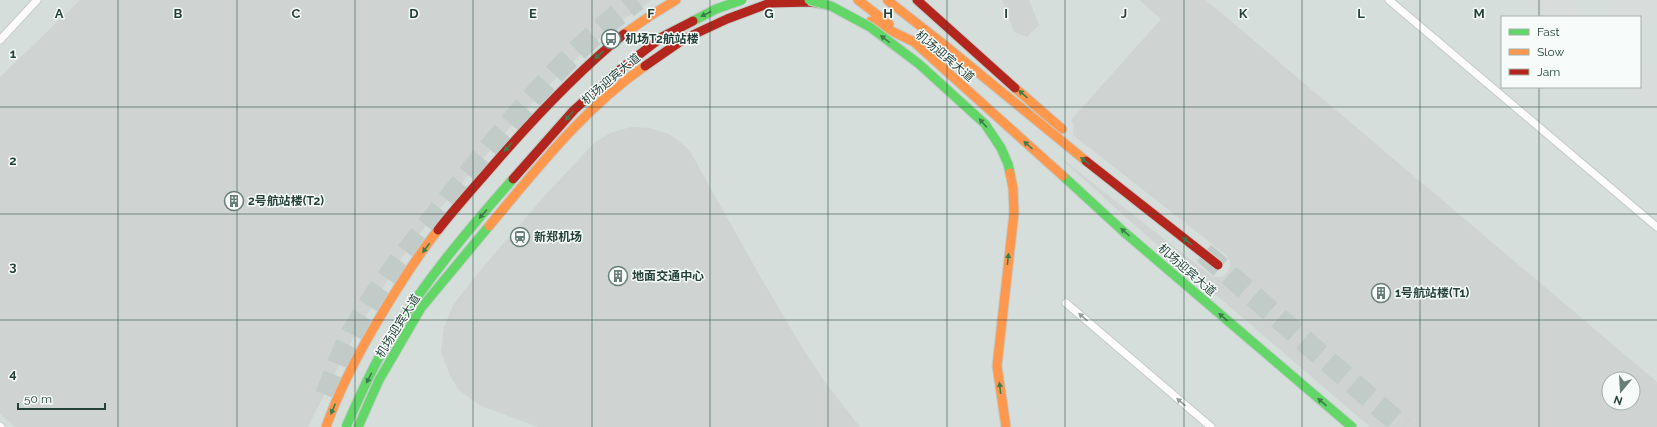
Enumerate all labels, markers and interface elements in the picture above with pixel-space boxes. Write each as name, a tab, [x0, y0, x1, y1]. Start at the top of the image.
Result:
text: A	[55, 6, 64, 21]
text: B	[174, 6, 183, 21]
text: C	[292, 6, 301, 21]
text: D	[409, 6, 419, 21]
text: E	[529, 6, 537, 21]
text: F	[647, 6, 655, 21]
text: G	[764, 6, 774, 21]
text: H	[883, 6, 893, 21]
text: I	[1004, 6, 1008, 21]
text: J	[1121, 6, 1127, 21]
text: K	[1239, 6, 1248, 21]
text: L	[1357, 6, 1365, 21]
text: M	[1473, 6, 1485, 21]
one-way arrow	[700, 11, 712, 17]
legend	[1501, 16, 1641, 88]
text: Fast	[1537, 25, 1560, 39]
street label: 机场迎宾大道	[913, 27, 977, 85]
bus stop icon: 机场T2航站楼	[600, 28, 622, 50]
place label: 机场T2航站楼	[625, 32, 699, 46]
one-way arrow	[880, 35, 890, 43]
text: Slow	[1537, 45, 1564, 59]
text: 1	[10, 46, 17, 61]
street label: 机场迎宾大道	[579, 50, 643, 108]
one-way arrow	[594, 50, 604, 59]
text: Jam	[1537, 65, 1560, 79]
one-way arrow	[1018, 89, 1028, 98]
one-way arrow	[564, 111, 573, 122]
one-way arrow	[979, 118, 988, 129]
one-way arrow	[1023, 141, 1033, 150]
one-way arrow	[504, 142, 513, 153]
text: 2	[9, 153, 17, 168]
one-way arrow	[1079, 157, 1090, 166]
building icon: 2号航站楼(T2)	[223, 190, 245, 212]
place label: 2号航站楼(T2)	[248, 194, 324, 208]
one-way arrow	[478, 209, 488, 219]
station icon: 新郑机场	[509, 226, 531, 248]
one-way arrow	[1119, 228, 1130, 237]
place label: 新郑机场	[534, 230, 582, 244]
one-way arrow	[1182, 237, 1193, 246]
street label: 机场迎宾大道	[1155, 241, 1219, 299]
one-way arrow	[421, 242, 430, 253]
one-way arrow	[1005, 253, 1012, 265]
text: 3	[9, 259, 17, 274]
building icon: 地面交通中心	[607, 265, 629, 287]
place label: 地面交通中心	[632, 269, 704, 283]
building icon: 1号航站楼(T1)	[1370, 282, 1392, 304]
place label: 1号航站楼(T1)	[1395, 286, 1469, 300]
street label: 机场迎宾大道	[373, 292, 423, 360]
one-way arrow	[1078, 313, 1087, 322]
one-way arrow	[1218, 313, 1229, 322]
text: 4	[9, 366, 17, 381]
north arrow	[1601, 371, 1641, 411]
one-way arrow	[366, 372, 372, 383]
one-way arrow	[997, 382, 1004, 394]
scale bar	[18, 385, 105, 411]
text: 50 m	[24, 392, 52, 406]
text: N	[1612, 393, 1624, 408]
one-way arrow	[1176, 397, 1187, 406]
one-way arrow	[1317, 397, 1327, 406]
one-way arrow	[330, 403, 336, 414]

